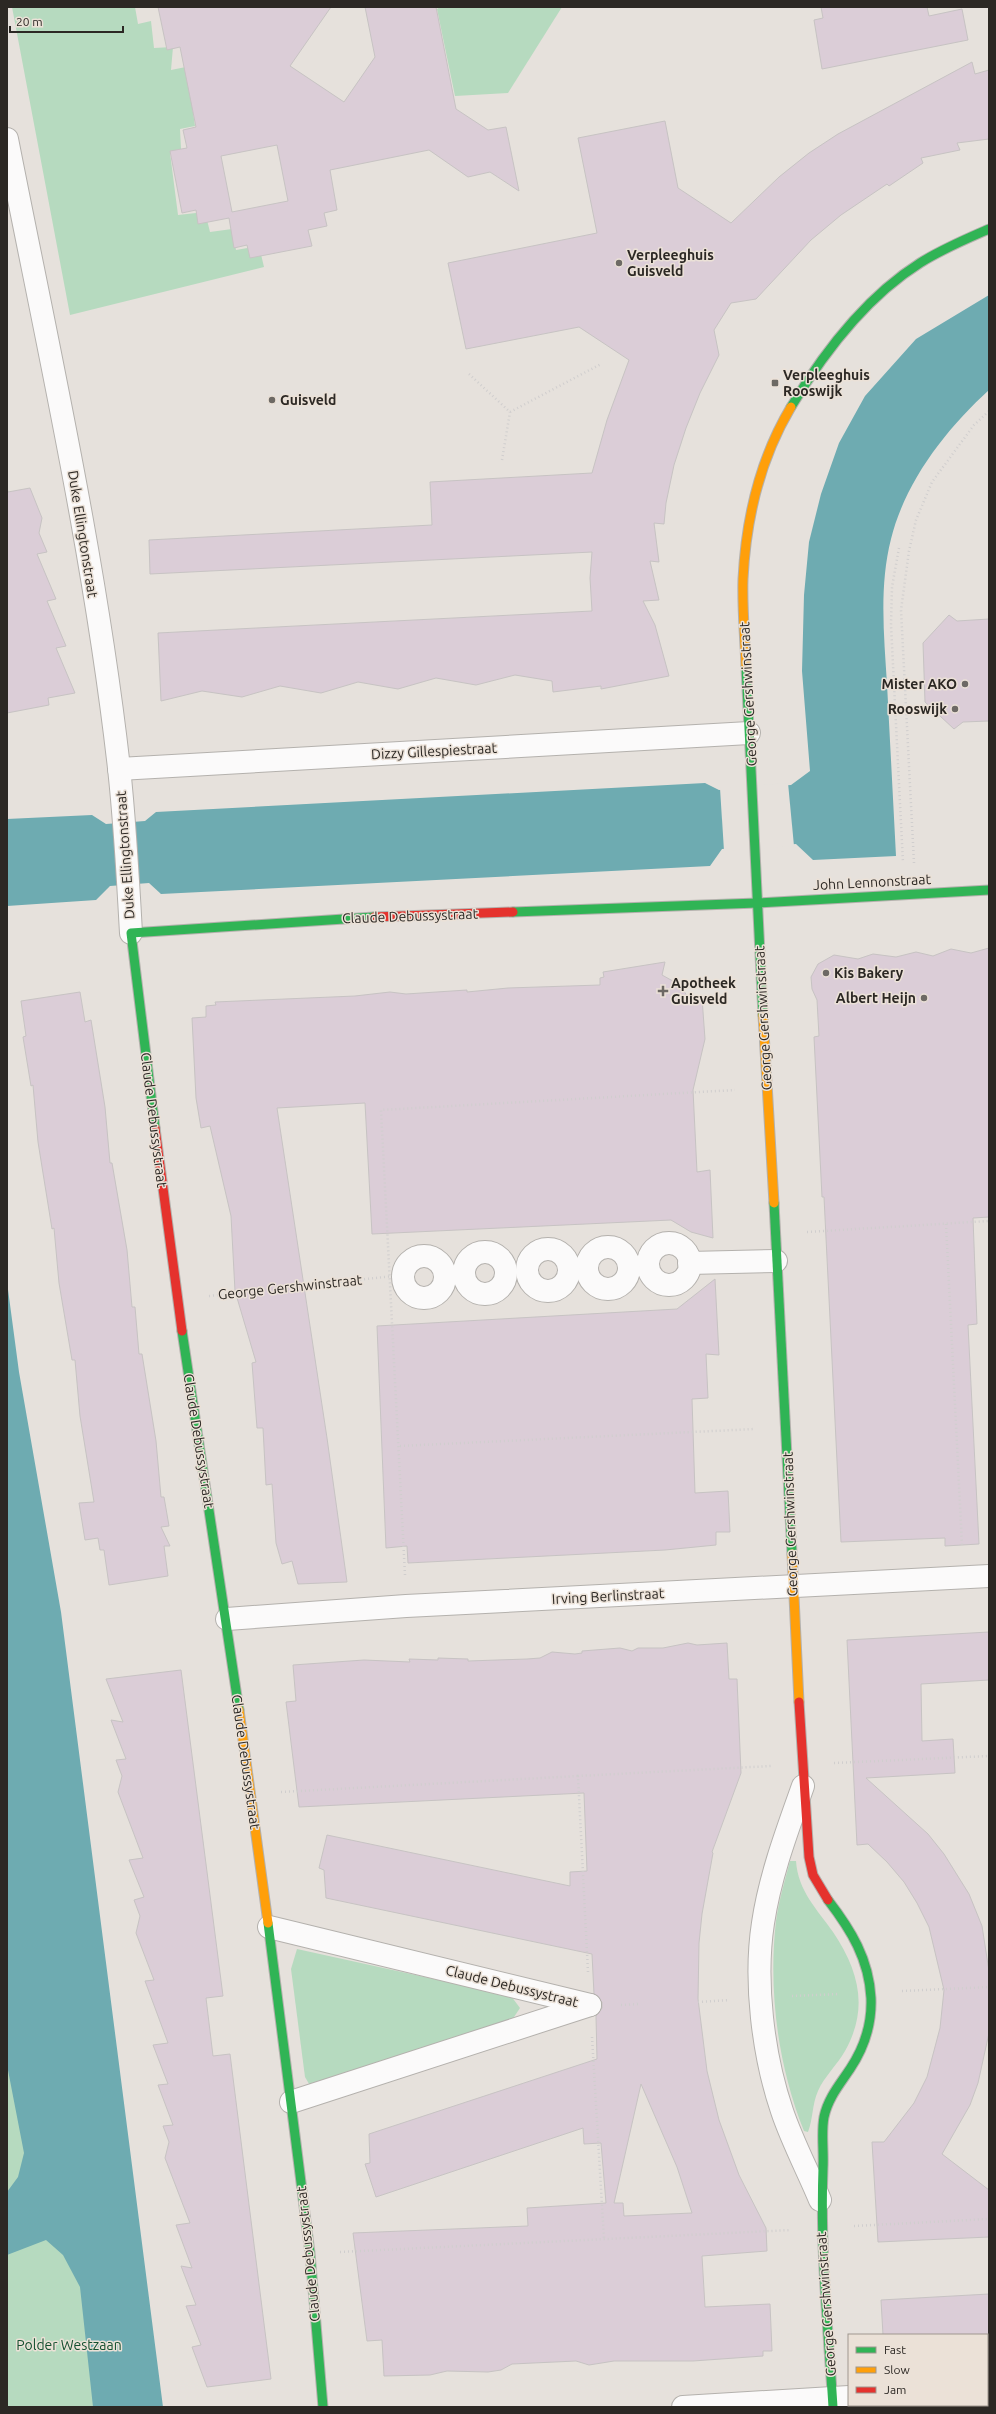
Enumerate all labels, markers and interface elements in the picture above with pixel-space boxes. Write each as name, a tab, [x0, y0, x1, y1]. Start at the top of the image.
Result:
scale bar	[10, 8, 123, 34]
text: 20 m	[16, 15, 43, 28]
place label: Verpleeghuis Guisveld	[627, 247, 714, 279]
marker: Verpleeghuis Guisveld	[614, 258, 624, 268]
place label: Verpleeghuis Rooswijk	[783, 367, 870, 399]
marker: Verpleeghuis Rooswijk	[770, 378, 780, 388]
place label: Guisveld	[280, 392, 336, 408]
marker: Guisveld	[267, 395, 277, 405]
street label: Duke Ellingtonstraat	[65, 469, 101, 599]
street label: George Gershwinstraat	[736, 621, 760, 767]
place label: Mister AKO	[882, 676, 957, 692]
marker: Mister AKO	[960, 679, 970, 689]
place label: Rooswijk	[888, 701, 947, 717]
marker: Rooswijk	[950, 704, 960, 714]
street label: Dizzy Gillespiestraat	[371, 740, 498, 762]
street label: Duke Ellingtonstraat	[112, 790, 137, 920]
street label: John Lennonstraat	[813, 871, 932, 893]
street label: Claude Debussystraat	[342, 906, 479, 926]
street label: George Gershwinstraat	[751, 945, 775, 1091]
place label: Kis Bakery	[834, 965, 904, 981]
marker: Kis Bakery	[821, 968, 831, 978]
place label: Apotheek Guisveld	[671, 975, 736, 1007]
marker: Apotheek Guisveld	[658, 986, 668, 996]
place label: Albert Heijn	[836, 990, 916, 1006]
marker: Albert Heijn	[919, 993, 929, 1003]
street label: Claude Debussystraat	[138, 1052, 170, 1189]
street label: George Gershwinstraat	[217, 1271, 363, 1303]
street label: Claude Debussystraat	[180, 1373, 218, 1510]
street label: George Gershwinstraat	[779, 1451, 801, 1597]
street label: Irving Berlinstraat	[551, 1585, 665, 1607]
street label: Claude Debussystraat	[229, 1694, 263, 1831]
street label: Claude Debussystraat	[444, 1962, 580, 2010]
street label: Claude Debussystraat	[293, 2185, 323, 2322]
street label: George Gershwinstraat	[813, 2231, 839, 2377]
legend	[848, 2334, 988, 2406]
park label: Polder Westzaan	[16, 2337, 122, 2353]
text: Fast	[884, 2343, 906, 2356]
text: Slow	[884, 2363, 910, 2376]
text: Jam	[884, 2383, 906, 2396]

